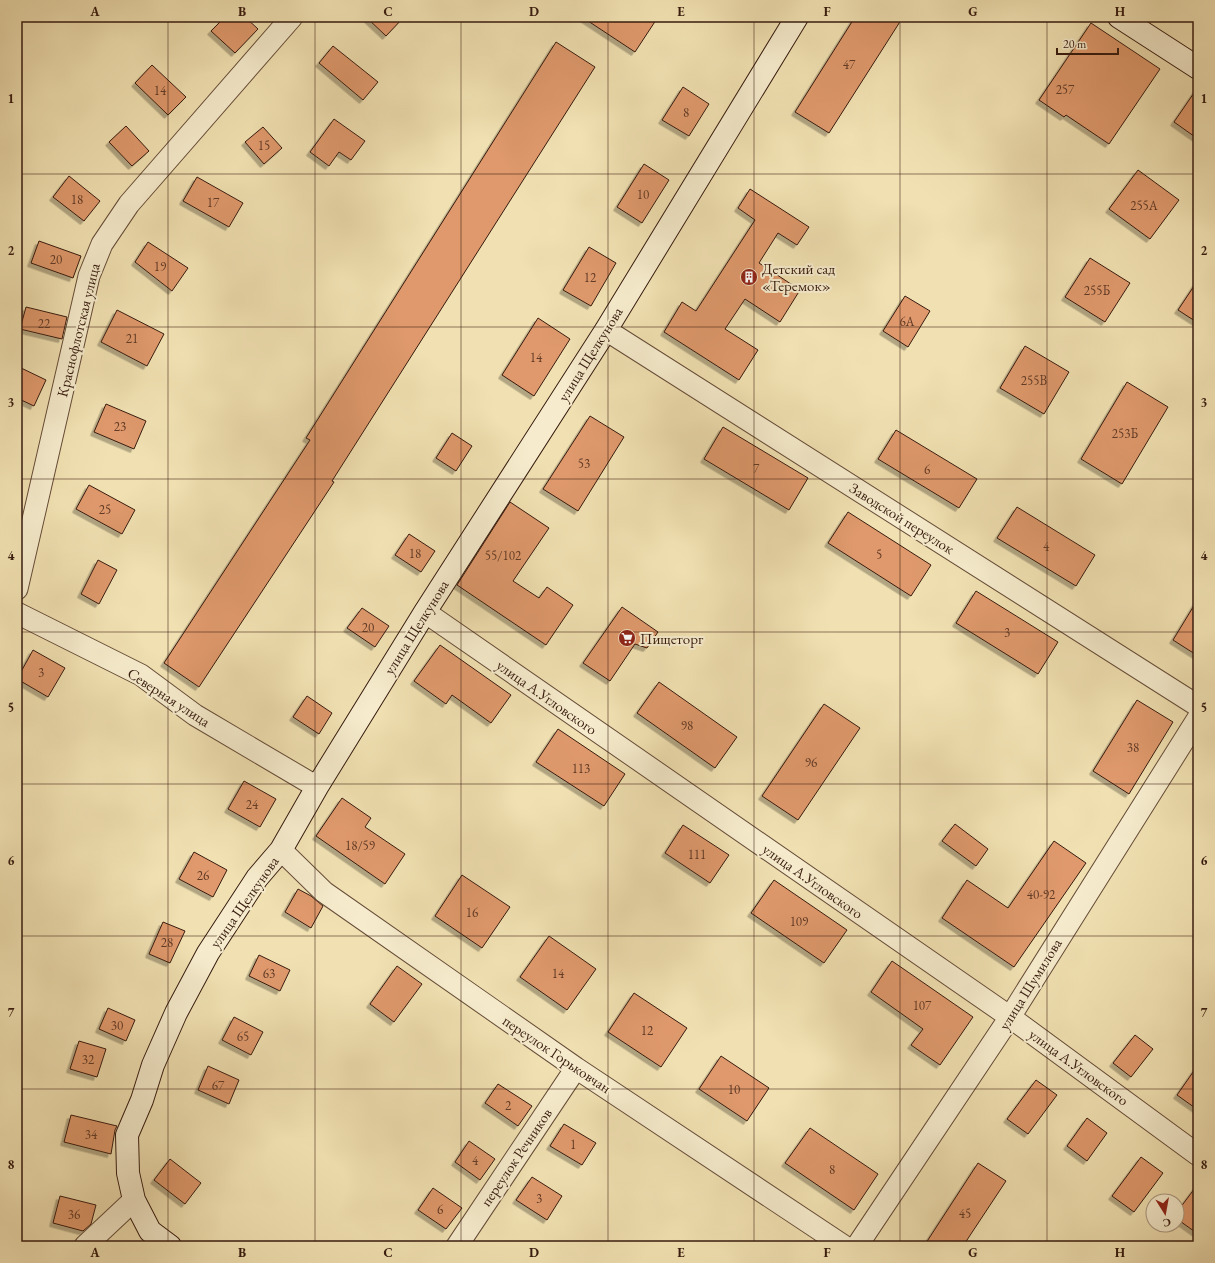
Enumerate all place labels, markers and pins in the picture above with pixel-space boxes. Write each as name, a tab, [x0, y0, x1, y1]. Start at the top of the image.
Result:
place label: Детский сад «Теремок»	[762, 259, 835, 295]
building icon: Детский сад «Теремок»	[739, 267, 759, 287]
supermarket icon: Пищеторг	[617, 628, 637, 648]
place label: Пищеторг	[640, 629, 704, 648]

